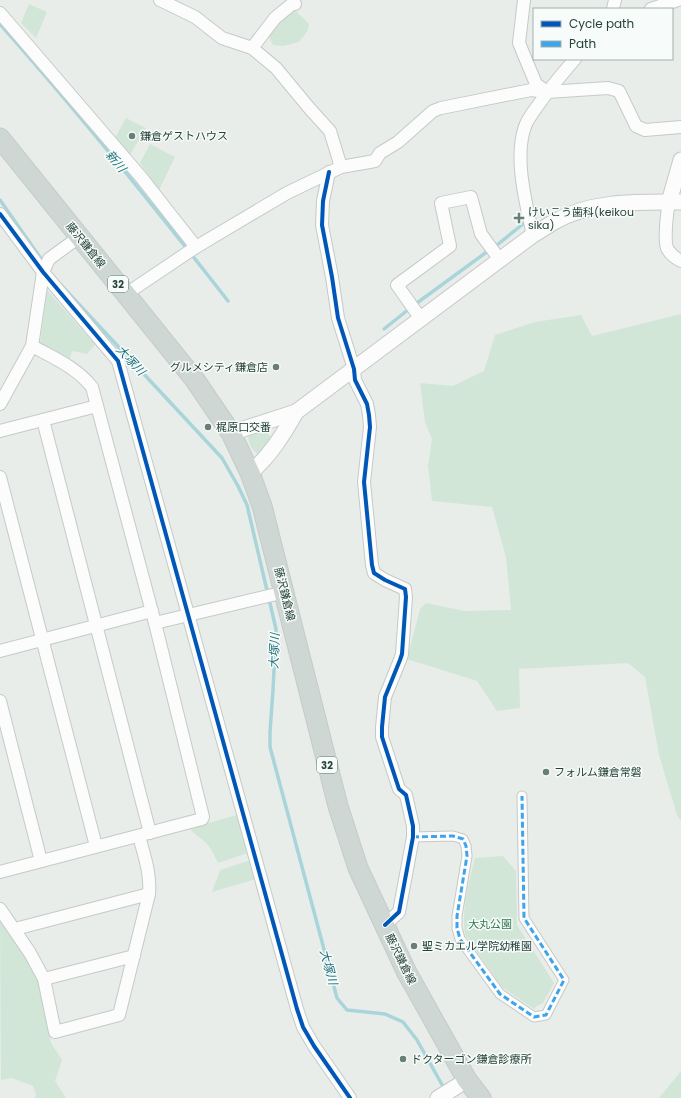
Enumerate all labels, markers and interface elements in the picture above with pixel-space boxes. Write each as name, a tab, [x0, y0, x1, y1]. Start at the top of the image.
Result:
legend	[533, 8, 673, 60]
text: Cycle path	[569, 15, 634, 32]
text: Path	[569, 35, 596, 52]
place label: 鎌倉ゲストハウス	[140, 128, 228, 144]
marker: 鎌倉ゲストハウス	[127, 131, 137, 141]
water label: 新川	[102, 146, 131, 177]
place label: けいこう歯科(keikou sika)	[528, 204, 634, 233]
marker: けいこう歯科(keikou sika)	[513, 212, 525, 224]
street label: 藤沢鎌倉線	[62, 219, 110, 271]
road number: 32	[108, 276, 128, 292]
water label: 大塚川	[113, 341, 151, 380]
place label: グルメシティ鎌倉店	[170, 359, 268, 375]
marker: グルメシティ鎌倉店	[271, 362, 281, 372]
place label: 梶原口交番	[216, 419, 271, 435]
marker: 梶原口交番	[203, 422, 213, 432]
street label: 藤沢鎌倉線	[271, 565, 299, 623]
water label: 大塚川	[265, 631, 283, 669]
road number: 32	[317, 757, 337, 773]
place label: フォルム鎌倉常磐	[554, 764, 642, 780]
marker: フォルム鎌倉常磐	[541, 767, 551, 777]
park label: 大丸公園	[468, 916, 512, 932]
street label: 藤沢鎌倉線	[382, 931, 420, 987]
place label: 聖ミカエル学院幼稚園	[422, 938, 532, 954]
marker: 聖ミカエル学院幼稚園	[409, 941, 419, 951]
water label: 大塚川	[316, 947, 342, 989]
place label: ドクターゴン鎌倉診療所	[411, 1051, 533, 1067]
marker: ドクターゴン鎌倉診療所	[398, 1054, 408, 1064]

